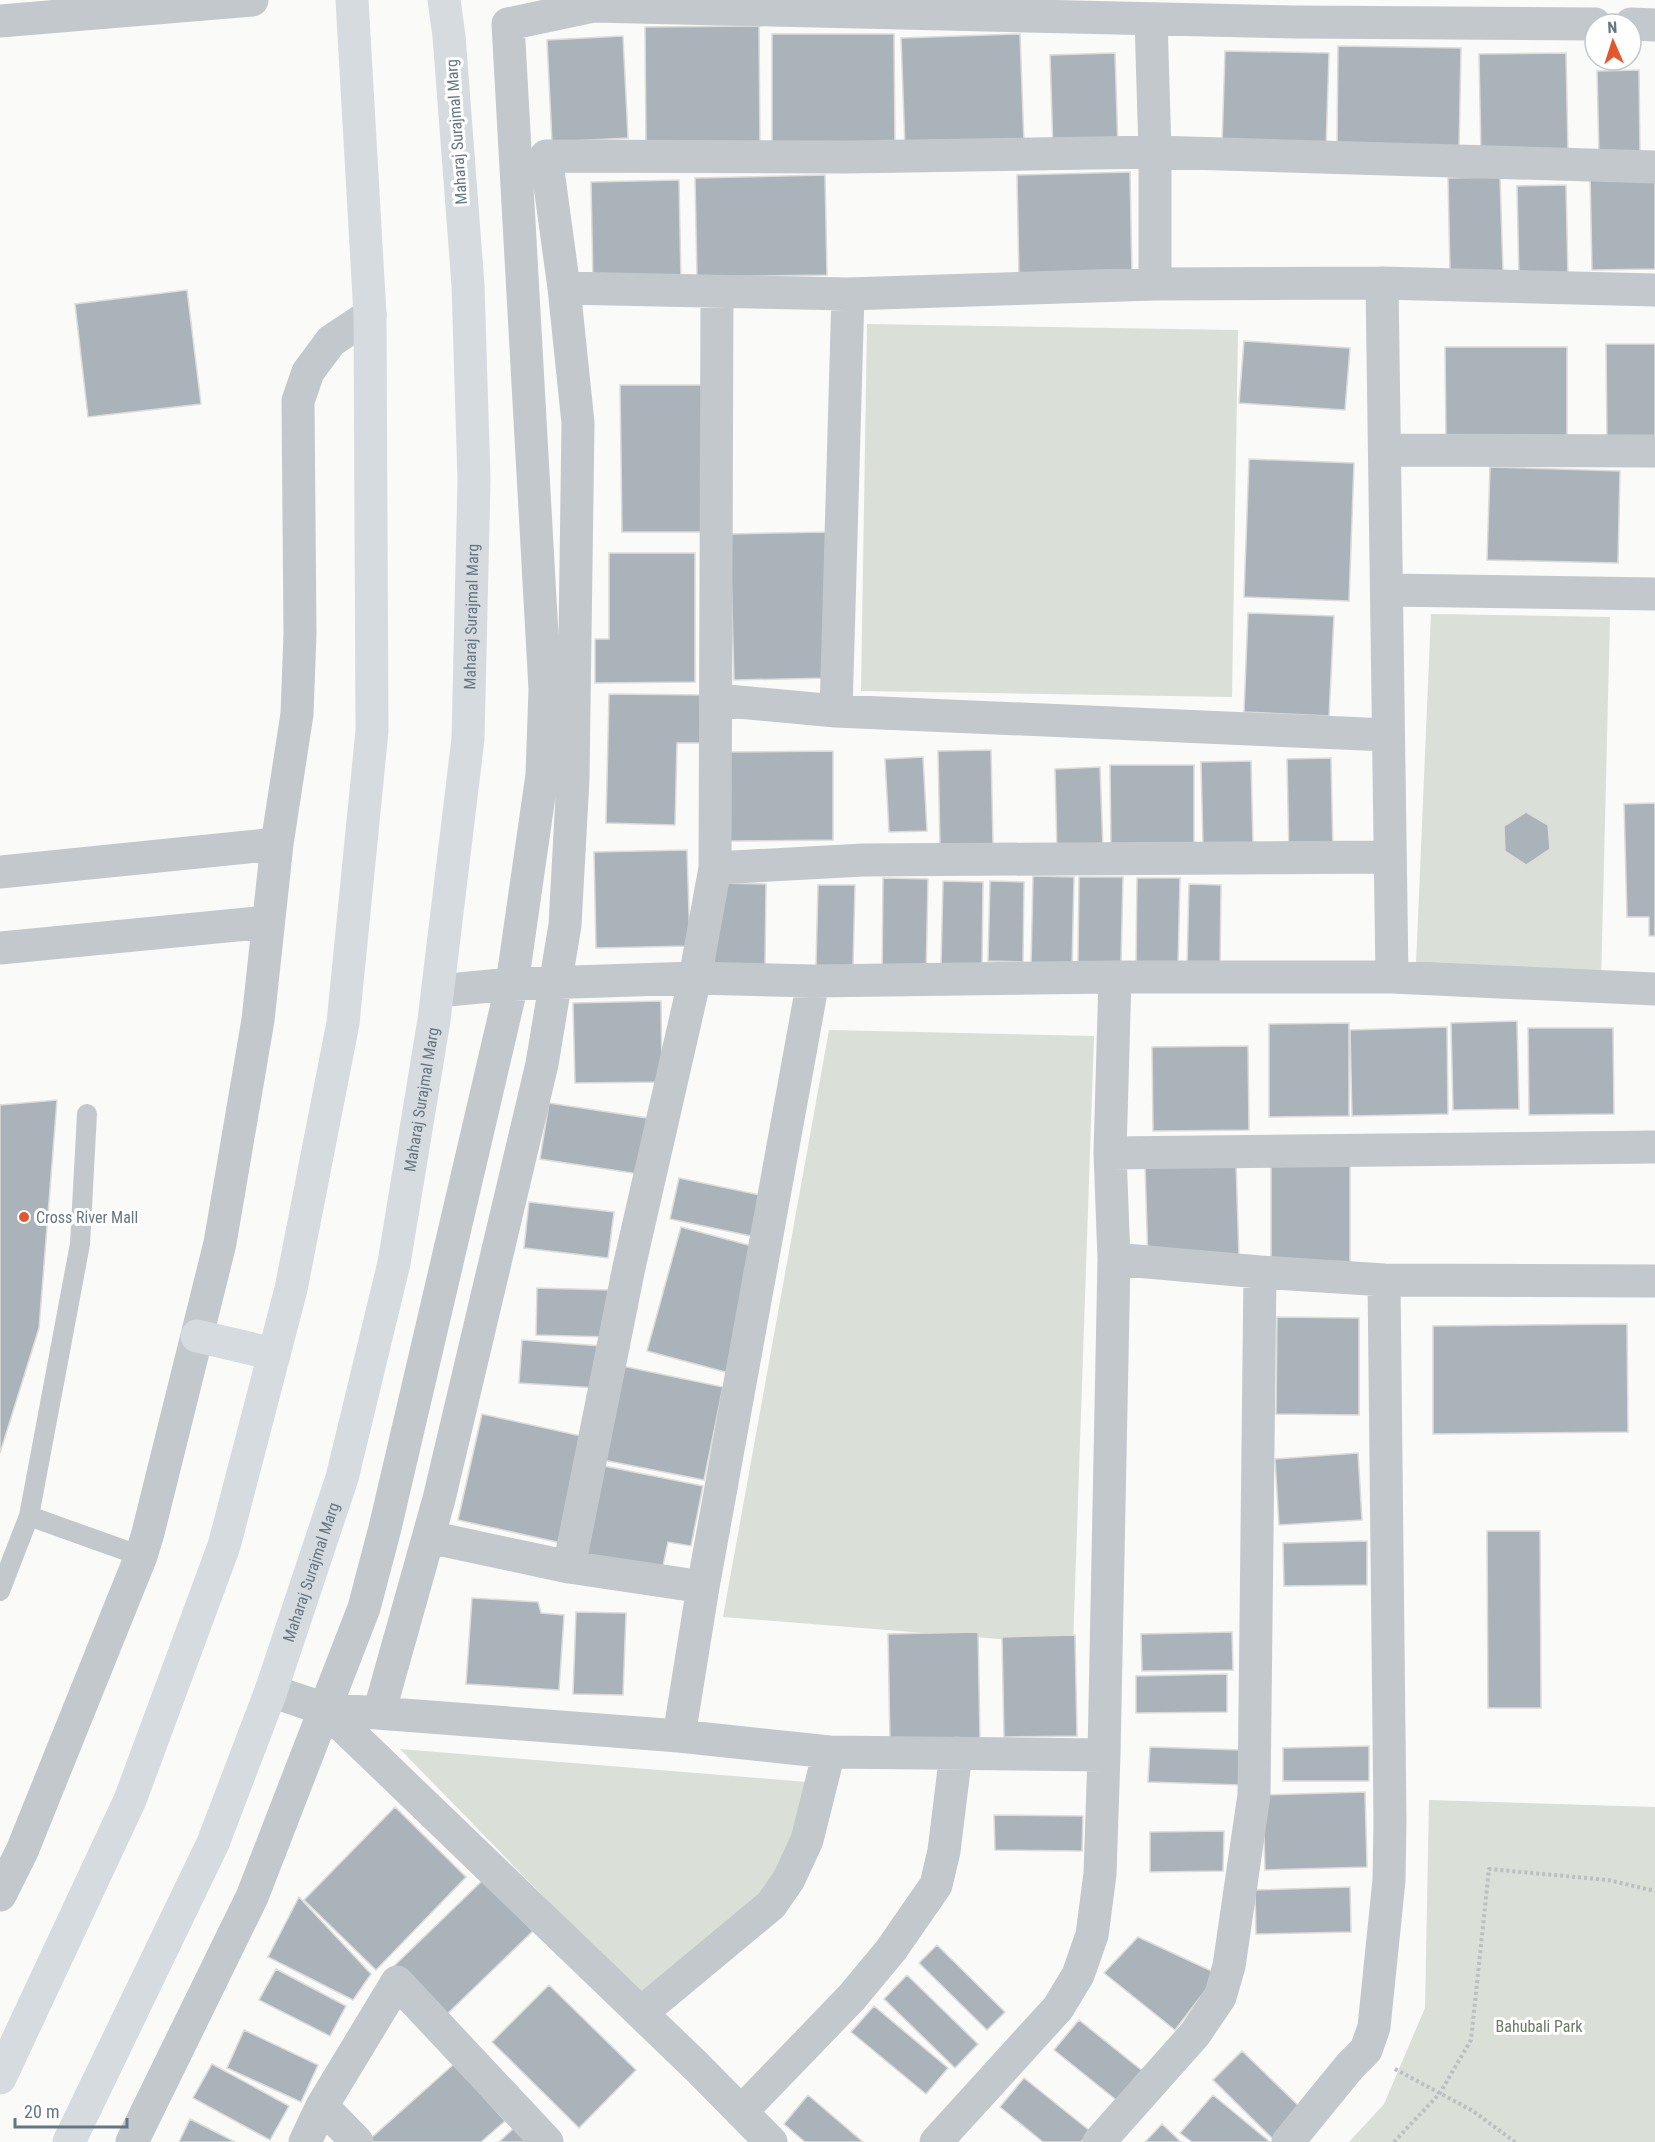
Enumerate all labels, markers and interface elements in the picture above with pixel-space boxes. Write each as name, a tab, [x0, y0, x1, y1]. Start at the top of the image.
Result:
north arrow	[1583, 12, 1643, 72]
text: N	[1607, 18, 1618, 37]
street label: Maharaj Surajmal Marg	[442, 59, 471, 205]
street label: Maharaj Surajmal Marg	[460, 543, 483, 690]
street label: Maharaj Surajmal Marg	[400, 1026, 443, 1173]
place label: Cross River Mall	[36, 1208, 138, 1227]
marker: Cross River Mall	[17, 1210, 31, 1224]
street label: Maharaj Surajmal Marg	[279, 1500, 343, 1644]
park label: Bahubali Park	[1496, 2017, 1583, 2036]
scale bar	[15, 2091, 128, 2129]
text: 20 m	[24, 2101, 59, 2122]

